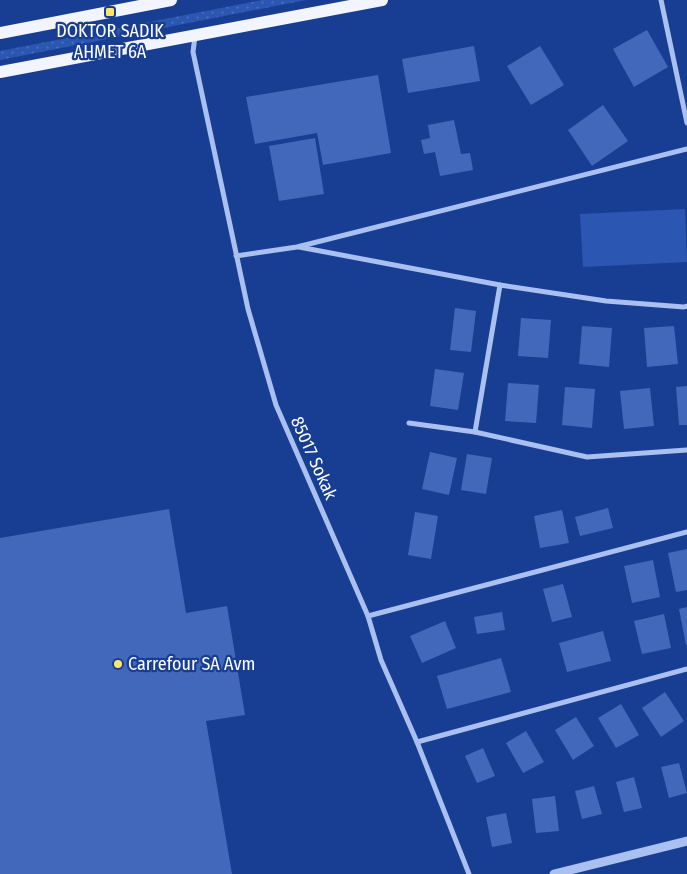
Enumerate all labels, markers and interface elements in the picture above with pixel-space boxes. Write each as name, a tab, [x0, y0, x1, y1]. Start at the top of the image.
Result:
marker: DOKTOR SADIK AHMET 6A	[104, 6, 116, 18]
place label: DOKTOR SADIK AHMET 6A	[56, 20, 164, 63]
street label: 85017 Sokak	[286, 413, 342, 503]
place label: Carrefour SA Avm	[128, 653, 255, 675]
marker: Carrefour SA Avm	[112, 658, 124, 670]

